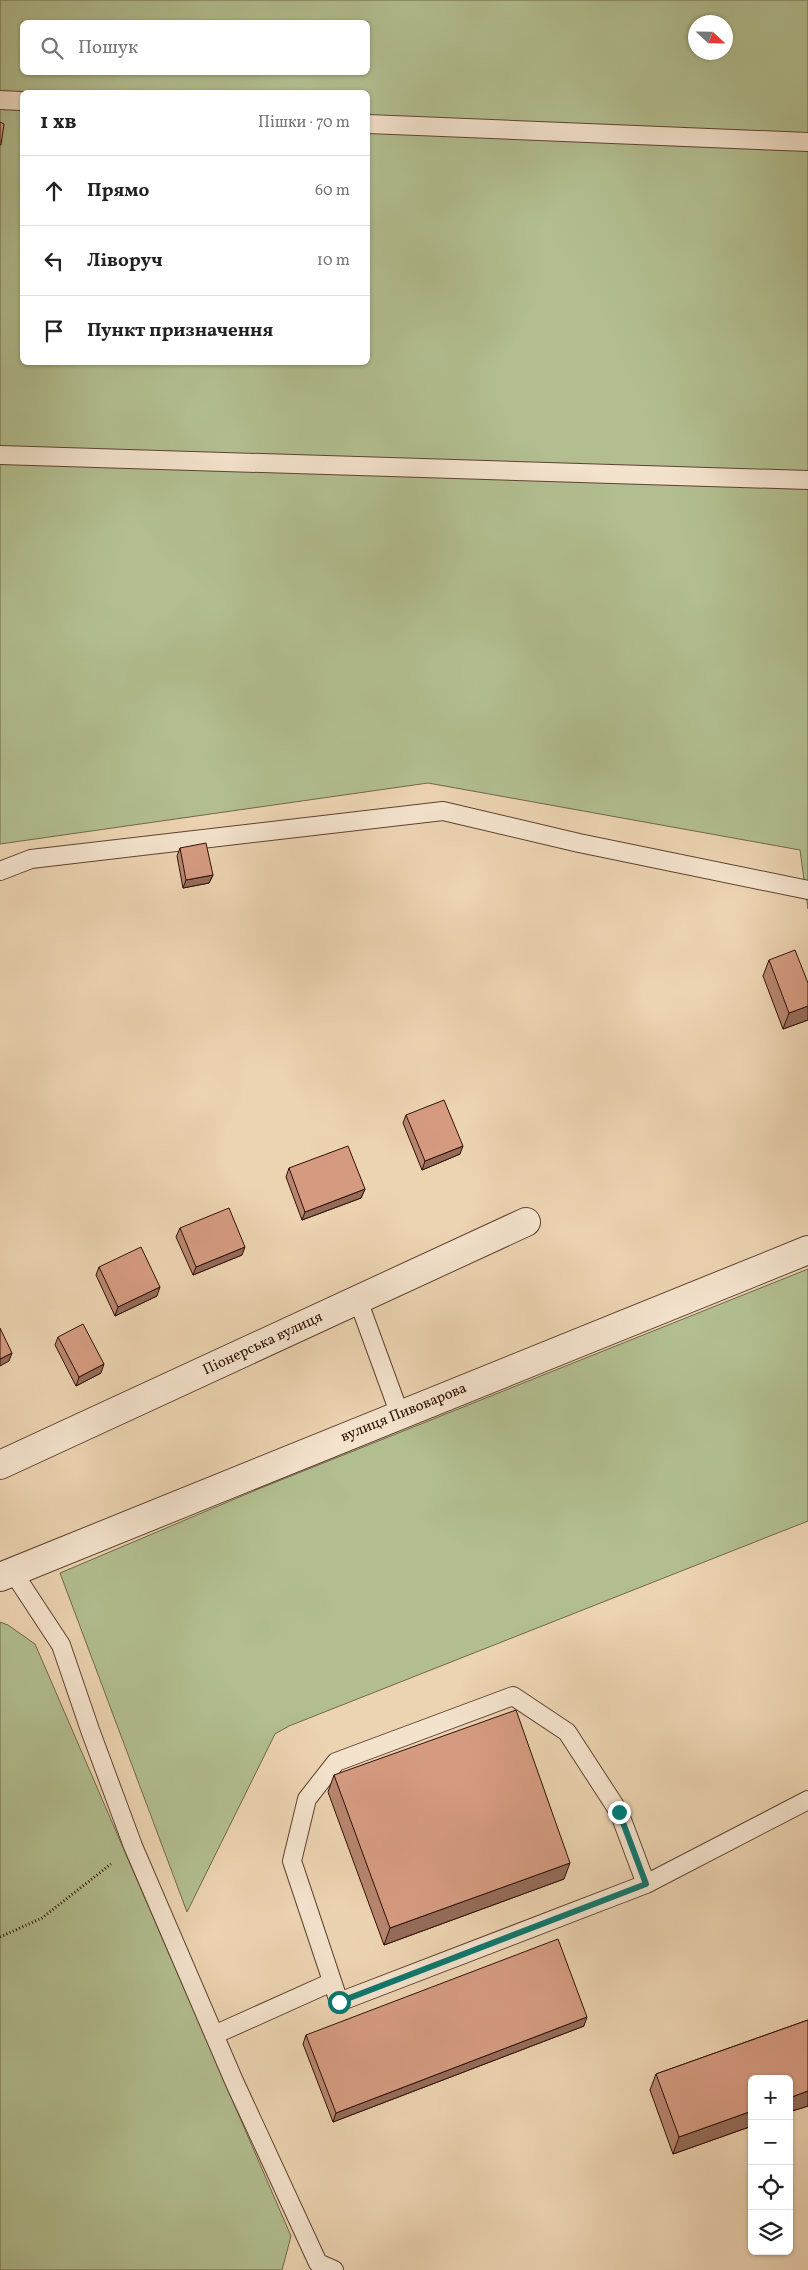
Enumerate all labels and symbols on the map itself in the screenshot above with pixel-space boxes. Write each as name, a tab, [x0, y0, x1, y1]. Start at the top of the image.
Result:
north arrow	[688, 15, 733, 60]
street label: Піонерська вулиця	[200, 1307, 327, 1381]
street label: вулиця Пивоварова	[338, 1378, 470, 1448]
route end	[608, 1801, 631, 1824]
route start	[328, 1991, 351, 2014]

